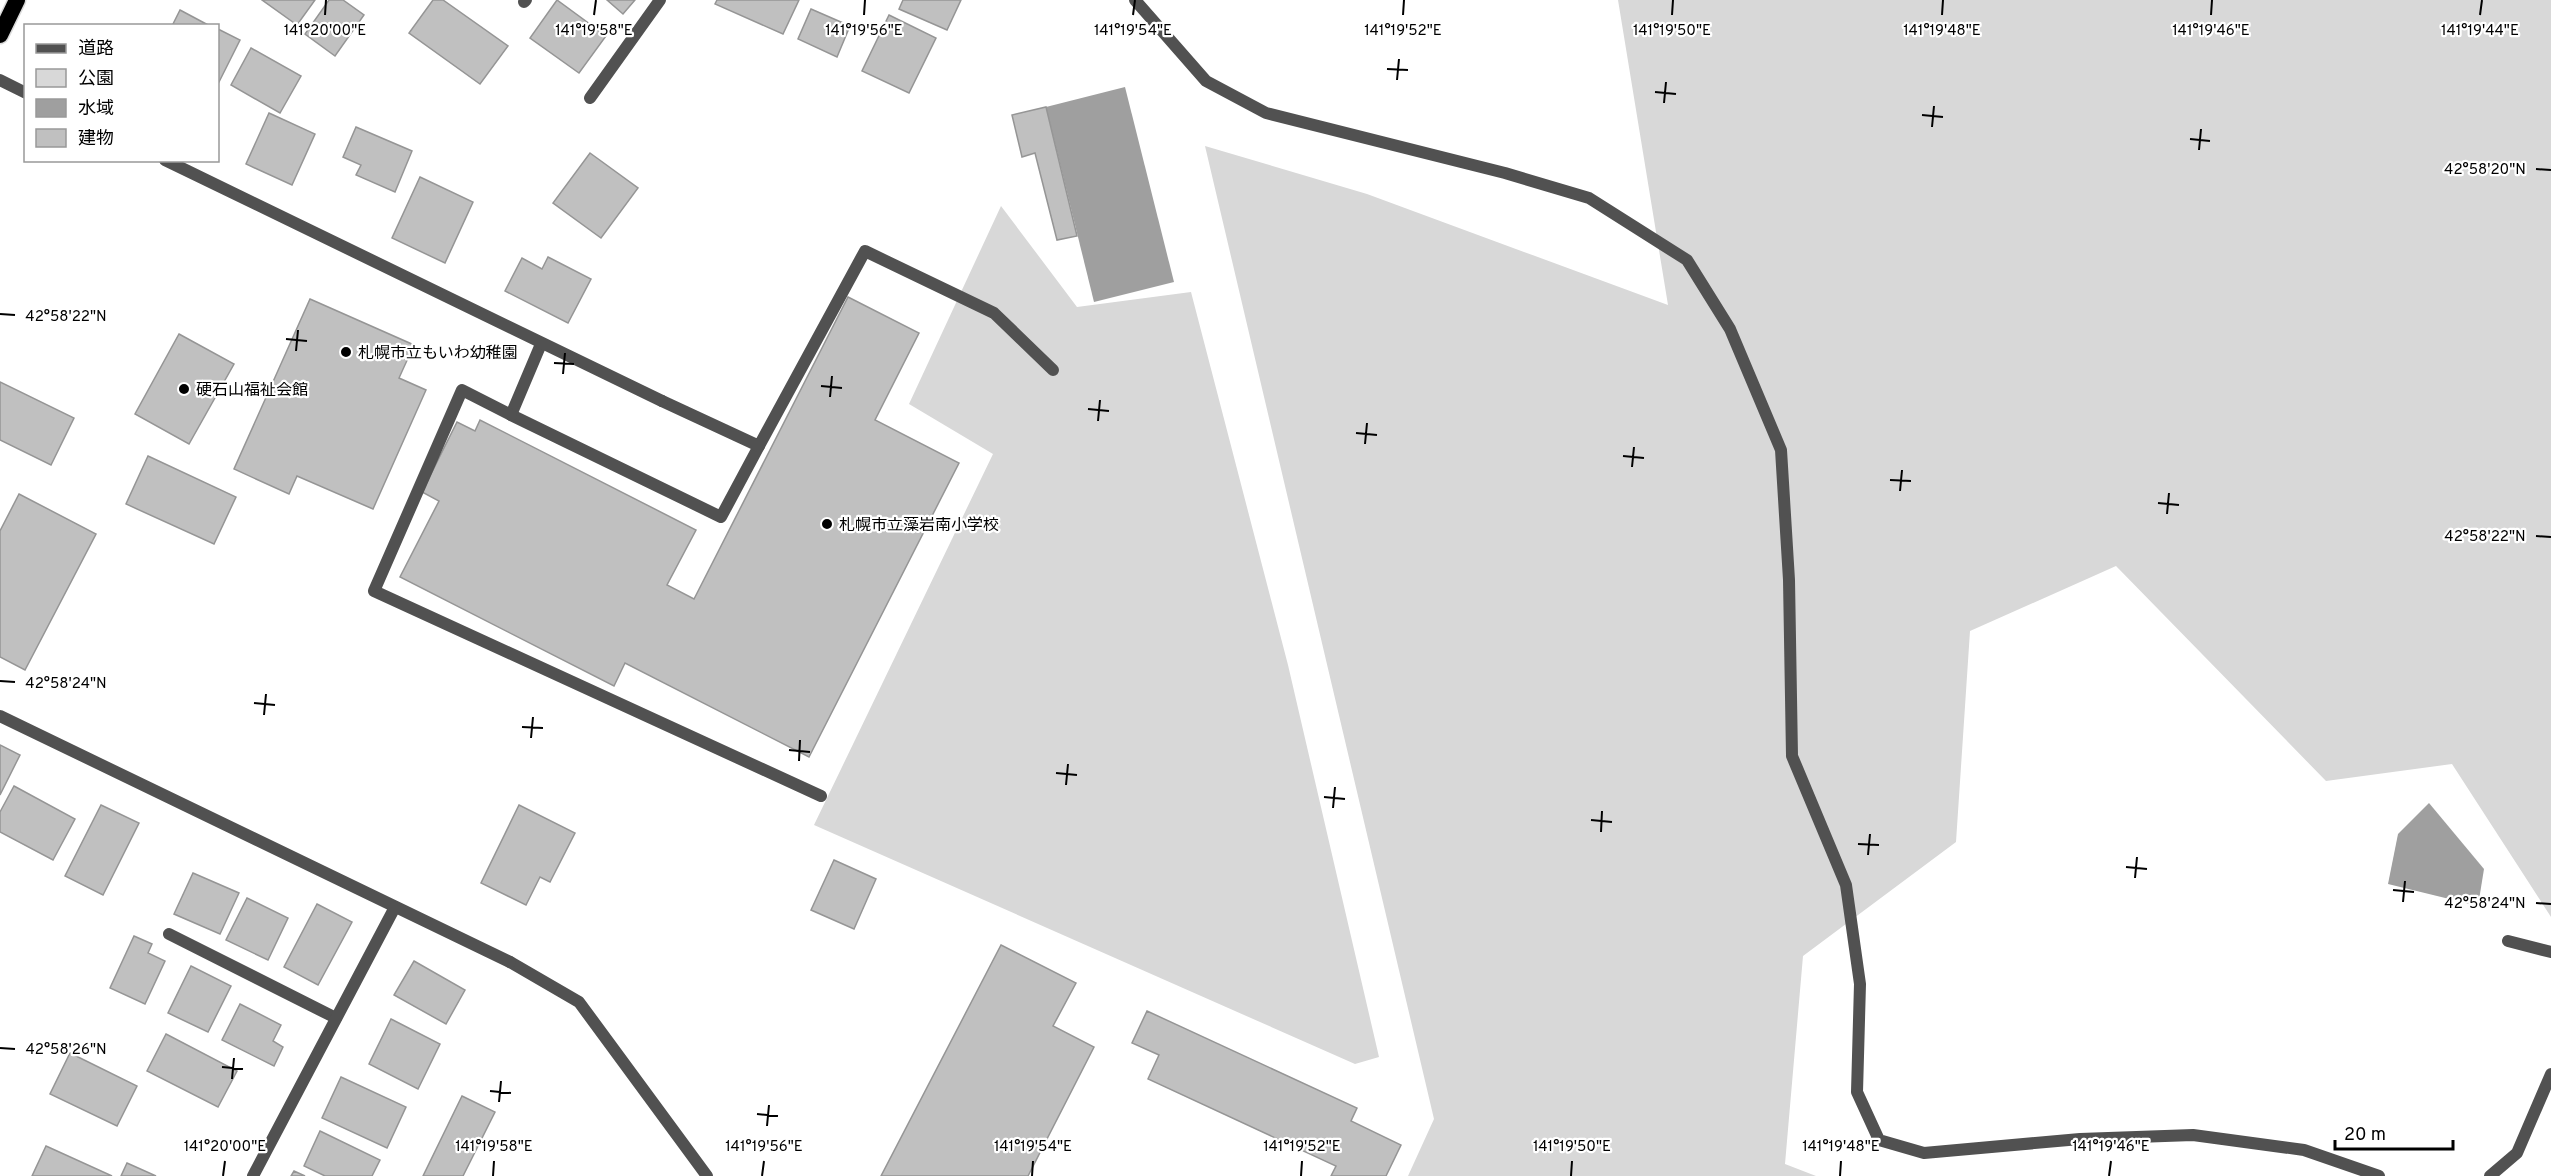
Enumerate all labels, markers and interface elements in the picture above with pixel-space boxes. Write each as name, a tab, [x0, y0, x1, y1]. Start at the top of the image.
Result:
text: 141°20'00"E	[284, 22, 366, 41]
text: 141°19'58"E	[555, 22, 633, 41]
text: 141°19'56"E	[825, 22, 903, 41]
text: 141°19'54"E	[1094, 22, 1172, 41]
text: 141°19'52"E	[1364, 22, 1442, 41]
text: 141°19'50"E	[1633, 22, 1711, 41]
text: 141°19'48"E	[1903, 22, 1981, 41]
text: 141°19'46"E	[2172, 22, 2250, 41]
text: 141°19'44"E	[2441, 22, 2519, 41]
legend	[24, 24, 219, 162]
text: 道路	[78, 38, 114, 61]
text: 公園	[78, 68, 114, 91]
text: 水域	[78, 98, 114, 121]
text: 建物	[78, 128, 114, 151]
text: 42°58'20"N	[2444, 161, 2526, 180]
text: 42°58'22"N	[25, 308, 107, 327]
place label: 札幌市立もいわ幼稚園	[358, 344, 518, 364]
marker: 札幌市立もいわ幼稚園	[339, 345, 353, 359]
place label: 硬石山福祉会館	[196, 381, 308, 401]
marker: 硬石山福祉会館	[177, 382, 191, 396]
place label: 札幌市立藻岩南小学校	[839, 516, 999, 536]
marker: 札幌市立藻岩南小学校	[820, 517, 834, 531]
text: 42°58'22"N	[2444, 528, 2526, 547]
text: 42°58'24"N	[25, 675, 107, 694]
text: 42°58'24"N	[2444, 895, 2526, 914]
text: 42°58'26"N	[25, 1041, 107, 1060]
scale bar	[2335, 1113, 2454, 1151]
text: 20 m	[2344, 1124, 2386, 1147]
text: 141°20'00"E	[184, 1138, 266, 1157]
text: 141°19'58"E	[455, 1138, 533, 1157]
text: 141°19'56"E	[725, 1138, 803, 1157]
text: 141°19'54"E	[994, 1138, 1072, 1157]
text: 141°19'52"E	[1263, 1138, 1341, 1157]
text: 141°19'50"E	[1533, 1138, 1611, 1157]
text: 141°19'48"E	[1802, 1138, 1880, 1157]
text: 141°19'46"E	[2072, 1138, 2150, 1157]

